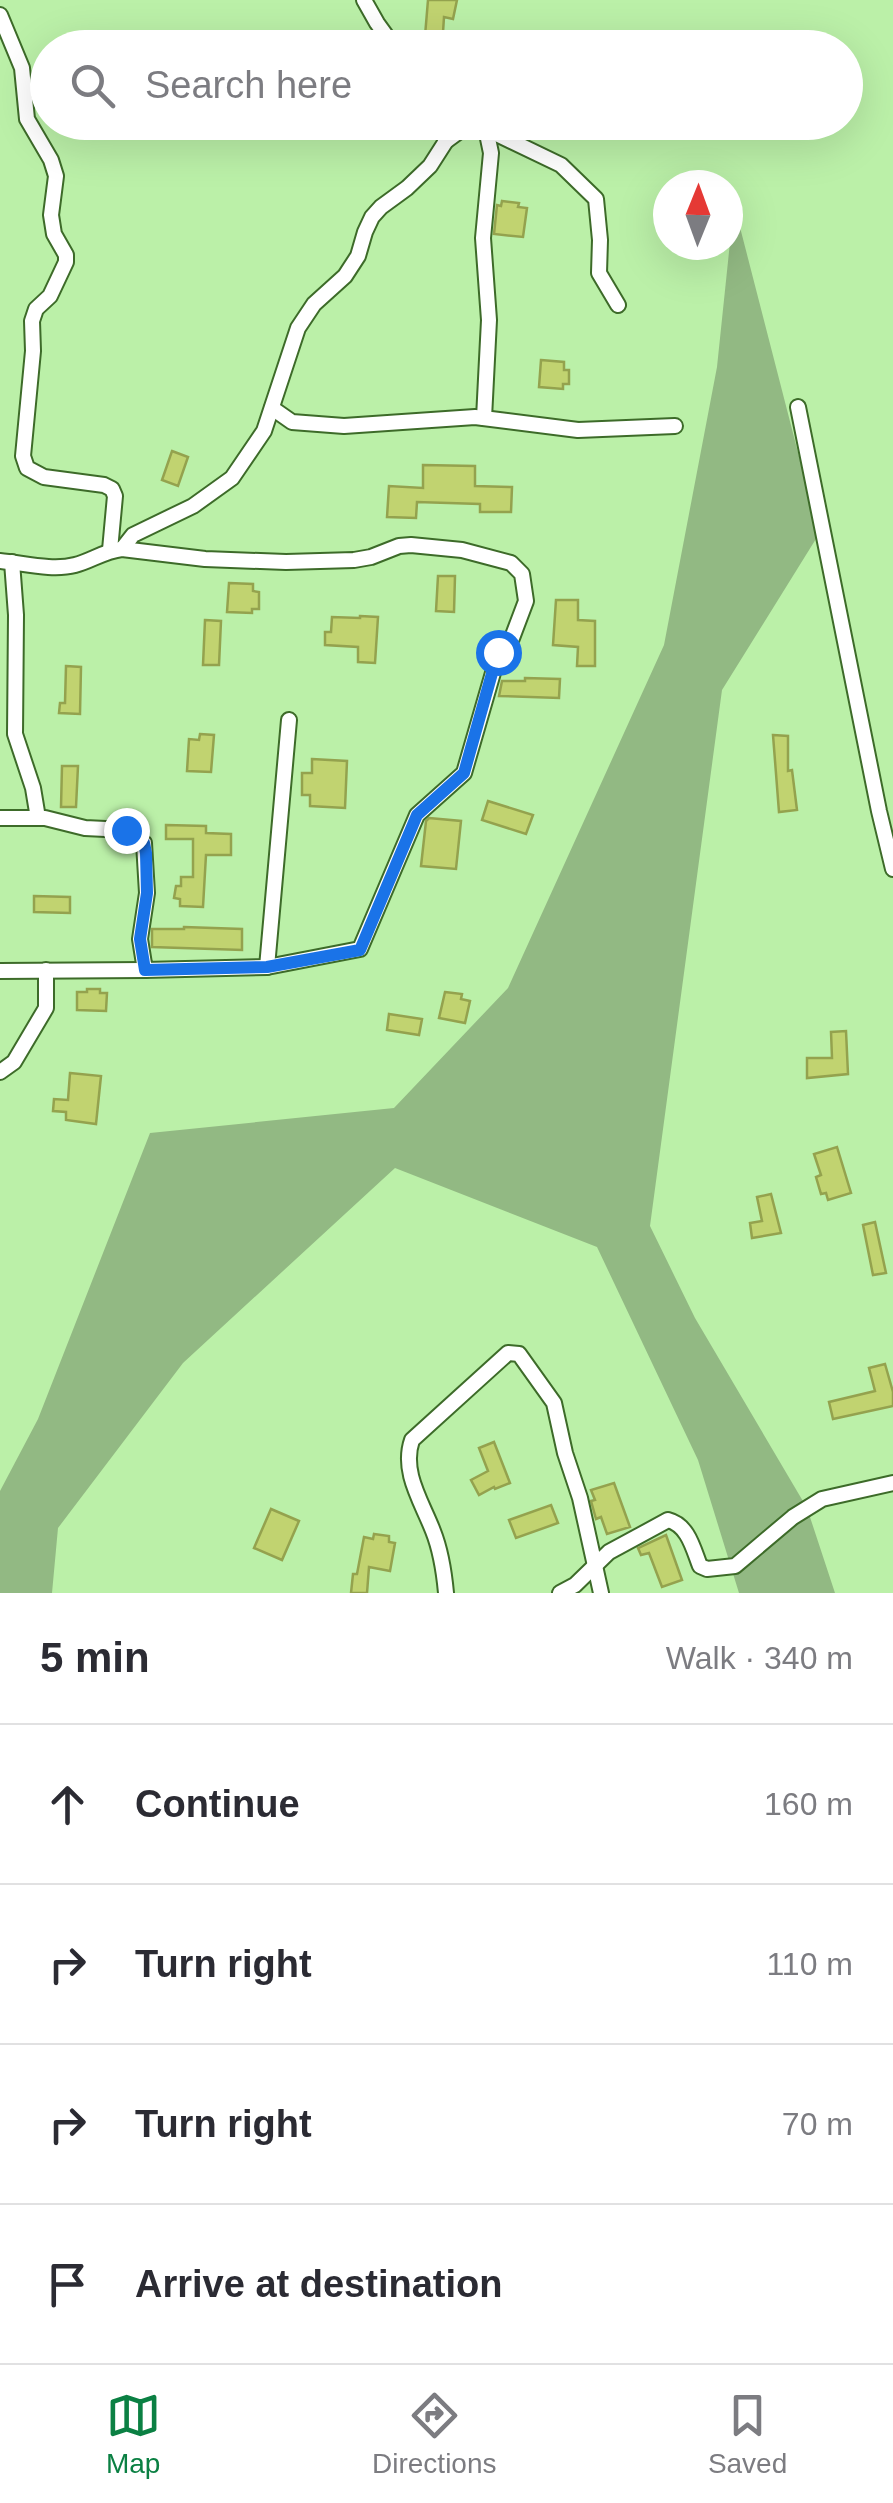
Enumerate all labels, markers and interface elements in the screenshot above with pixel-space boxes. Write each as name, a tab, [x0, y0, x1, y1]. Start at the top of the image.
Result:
search box	[30, 30, 863, 140]
icon: search	[65, 58, 120, 113]
text: Search here	[145, 64, 352, 106]
north arrow	[653, 170, 743, 260]
route start	[476, 630, 522, 676]
route end	[104, 808, 150, 854]
text: 5 min	[40, 1634, 150, 1681]
text: Walk · 340 m	[666, 1640, 853, 1676]
icon: ahead	[40, 1777, 95, 1832]
text: Continue	[135, 1783, 300, 1825]
text: 160 m	[764, 1786, 853, 1822]
icon: right	[40, 1937, 95, 1992]
text: Turn right	[135, 1943, 312, 1985]
text: 110 m	[766, 1946, 853, 1982]
icon: right	[40, 2097, 95, 2152]
text: Turn right	[135, 2103, 312, 2145]
text: 70 m	[782, 2106, 853, 2142]
icon: arrive	[40, 2257, 95, 2312]
text: Arrive at destination	[135, 2263, 502, 2305]
tab: Map	[106, 2388, 161, 2480]
tab: Directions	[372, 2388, 497, 2480]
tab: Saved	[708, 2388, 787, 2480]

